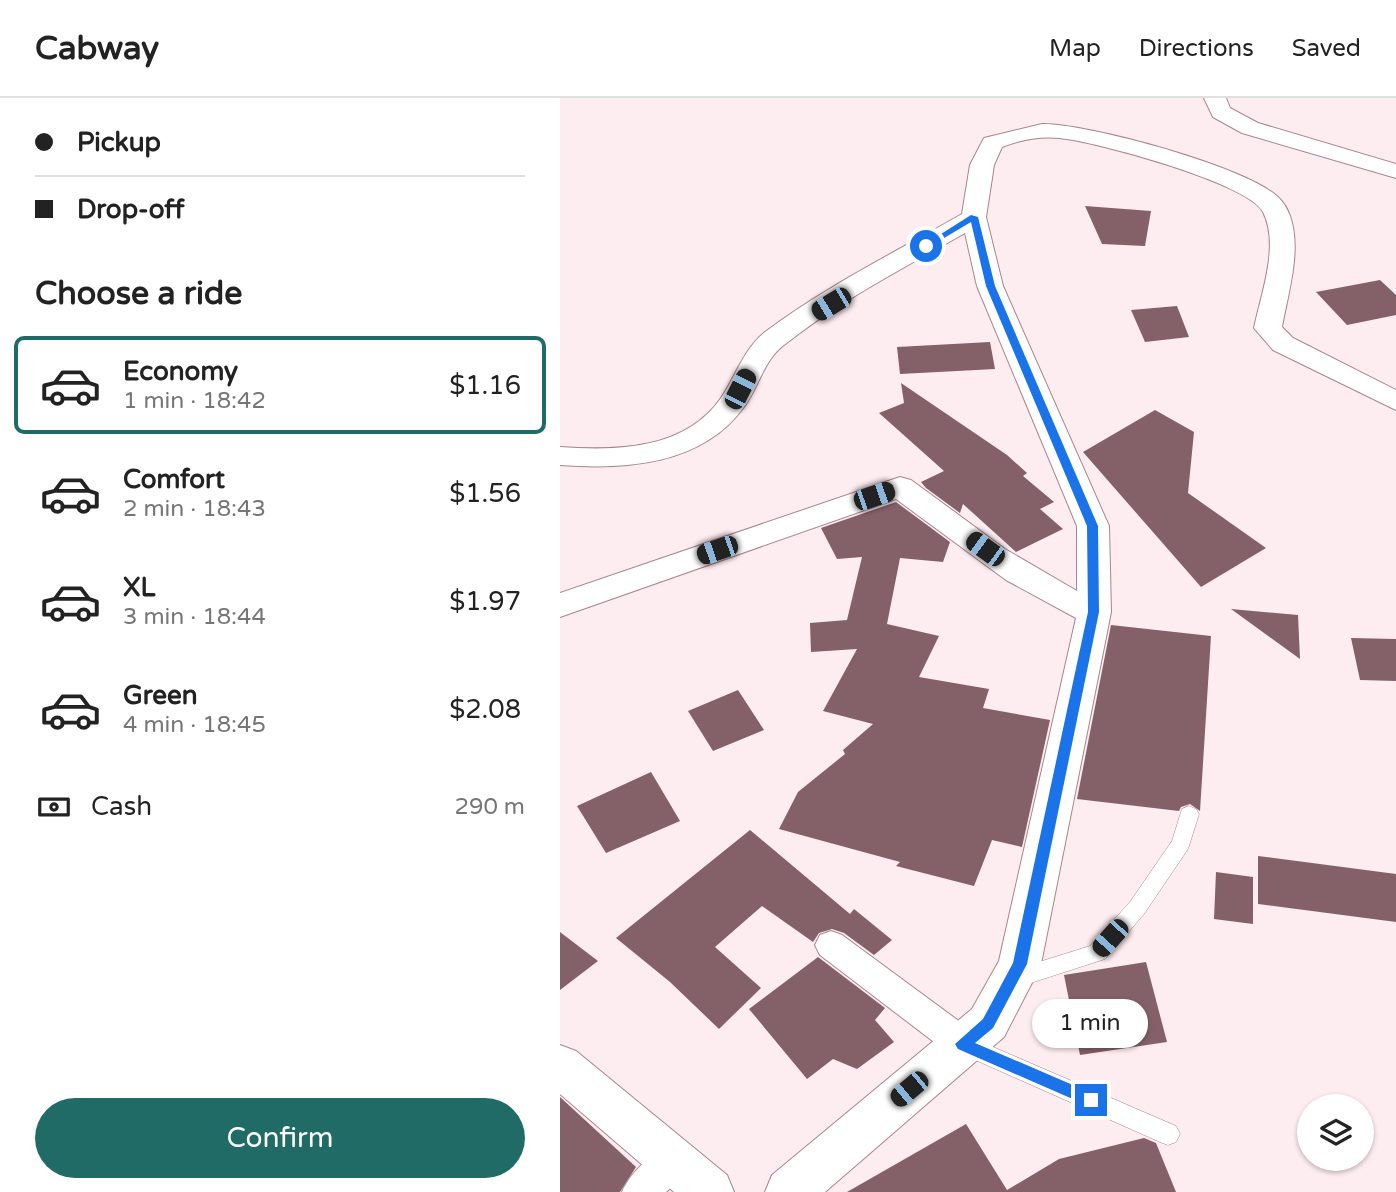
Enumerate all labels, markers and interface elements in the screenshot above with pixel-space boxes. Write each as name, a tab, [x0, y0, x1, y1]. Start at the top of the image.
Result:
text: Cabway	[35, 29, 159, 68]
text: Map	[1049, 34, 1101, 63]
text: Directions	[1139, 34, 1254, 63]
text: Saved	[1292, 34, 1361, 63]
text: Pickup	[77, 127, 161, 158]
text: Drop-off	[77, 194, 184, 225]
route start	[910, 230, 942, 262]
text: Choose a ride	[35, 275, 242, 313]
car	[808, 284, 855, 324]
icon: car	[39, 354, 102, 417]
text: Economy	[123, 356, 238, 387]
car	[722, 366, 759, 412]
text: $1.16	[449, 370, 521, 401]
text: 1 min · 18:42	[123, 387, 266, 415]
icon: car	[39, 462, 102, 525]
text: Comfort	[123, 464, 225, 495]
text: $1.56	[449, 478, 521, 509]
car	[851, 479, 898, 513]
text: 2 min · 18:43	[123, 495, 266, 523]
car	[962, 528, 1009, 570]
car	[694, 533, 741, 567]
icon: car	[39, 570, 102, 633]
text: XL	[123, 572, 155, 603]
text: $1.97	[449, 586, 521, 617]
text: 3 min · 18:44	[123, 603, 266, 631]
icon: car	[39, 678, 102, 741]
text: Green	[123, 680, 198, 711]
text: $2.08	[449, 694, 521, 725]
text: 4 min · 18:45	[123, 711, 266, 739]
icon: cash	[35, 788, 73, 826]
text: Cash	[91, 791, 152, 822]
text: 290 m	[455, 793, 525, 821]
car	[1089, 915, 1132, 961]
callout: 1 min	[1033, 998, 1149, 1048]
text: 1 min	[1059, 1009, 1121, 1037]
car	[887, 1067, 932, 1111]
route end	[1075, 1084, 1107, 1116]
map controls	[1297, 1094, 1374, 1171]
button: layers	[1297, 1094, 1374, 1171]
button: Confirm	[35, 1098, 525, 1178]

